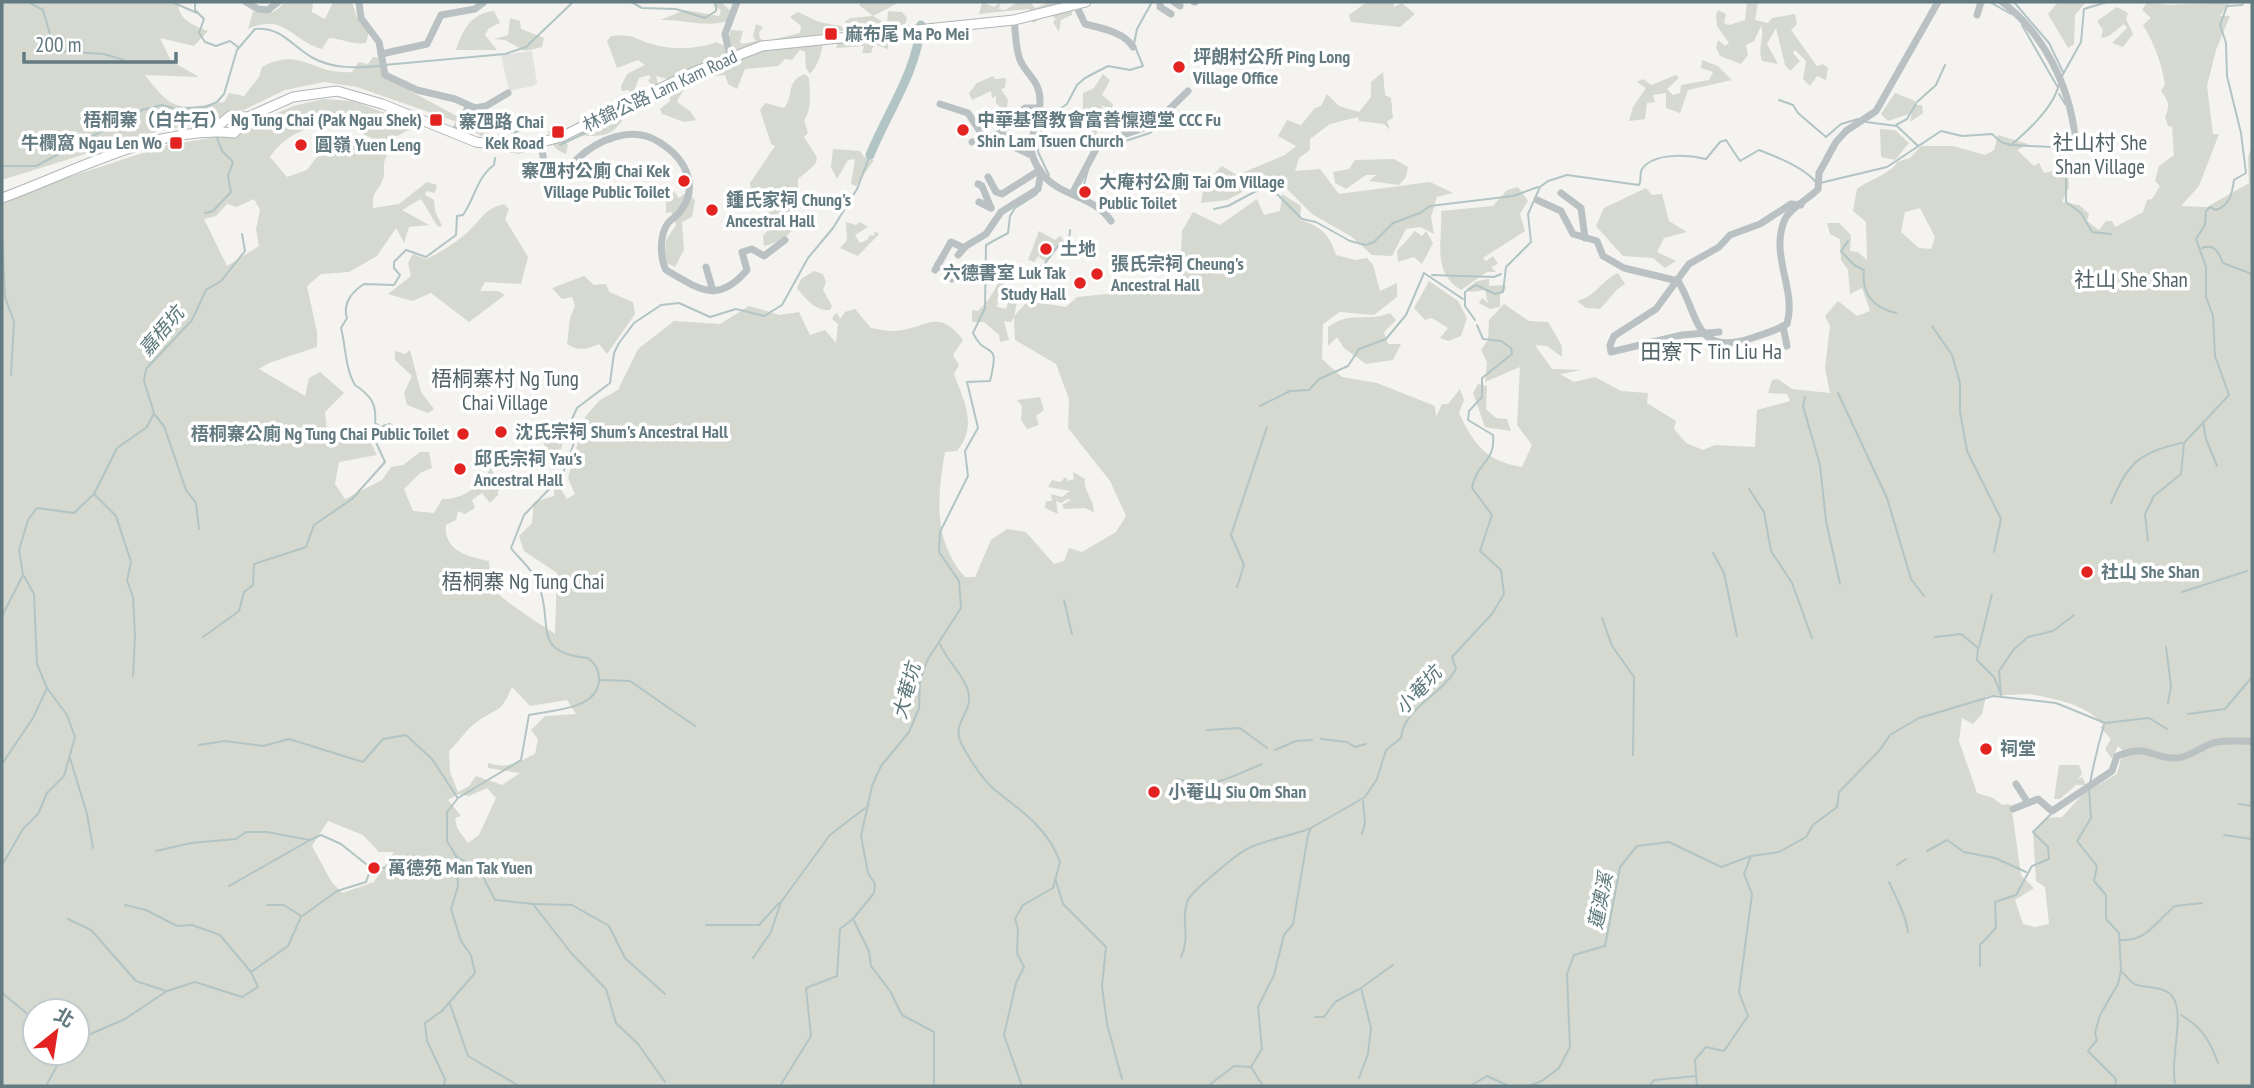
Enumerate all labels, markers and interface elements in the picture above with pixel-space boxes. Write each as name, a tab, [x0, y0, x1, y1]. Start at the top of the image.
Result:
scale bar	[24, 21, 177, 65]
place label: 麻布尾 Ma Po Mei	[845, 22, 969, 45]
marker: 麻布尾 Ma Po Mei	[823, 26, 839, 42]
text: 200 m	[35, 31, 81, 58]
street label: 林錦公路 Lam Kam Road	[579, 45, 741, 136]
place label: 坪朗村公所 Ping Long Village Office	[1192, 45, 1350, 89]
marker: 坪朗村公所 Ping Long Village Office	[1171, 59, 1187, 75]
place label: 梧桐寨（白牛石） Ng Tung Chai (Pak Ngau Shek)	[83, 108, 422, 131]
place label: 中華基督教會富善懍遵堂 CCC Fu Shin Lam Tsuen Church	[977, 108, 1221, 152]
place label: 寨乪路 Chai Kek Road	[459, 110, 544, 154]
marker: 梧桐寨（白牛石） Ng Tung Chai (Pak Ngau Shek)	[428, 112, 444, 128]
marker: 中華基督教會富善懍遵堂 CCC Fu Shin Lam Tsuen Church	[955, 122, 971, 138]
marker: 寨乪路 Chai Kek Road	[550, 124, 566, 140]
district label: 社山村 She Shan Village	[2053, 129, 2147, 180]
place label: 牛欄窩 Ngau Len Wo	[21, 131, 162, 154]
place label: 圓嶺 Yuen Leng	[315, 133, 421, 156]
marker: 牛欄窩 Ngau Len Wo	[168, 135, 184, 151]
marker: 圓嶺 Yuen Leng	[293, 137, 309, 153]
place label: 寨乪村公廁 Chai Kek Village Public Toilet	[521, 159, 671, 203]
place label: 大庵村公廁 Tai Om Village Public Toilet	[1099, 170, 1285, 214]
marker: 寨乪村公廁 Chai Kek Village Public Toilet	[676, 173, 692, 189]
marker: 大庵村公廁 Tai Om Village Public Toilet	[1077, 184, 1093, 200]
place label: 鍾氏家祠 Chung's Ancestral Hall	[725, 188, 851, 232]
marker: 鍾氏家祠 Chung's Ancestral Hall	[704, 202, 720, 218]
place label: 土地	[1060, 237, 1096, 260]
marker: 土地	[1038, 241, 1054, 257]
place label: 張氏宗祠 Cheung's Ancestral Hall	[1110, 252, 1244, 296]
place label: 六德書室 Luk Tak Study Hall	[943, 261, 1067, 305]
marker: 張氏宗祠 Cheung's Ancestral Hall	[1089, 266, 1105, 282]
district label: 社山 She Shan	[2074, 266, 2188, 293]
marker: 六德書室 Luk Tak Study Hall	[1072, 275, 1088, 291]
water label: 嘉梧坑	[133, 299, 190, 361]
district label: 田寮下 Tin Liu Ha	[1640, 338, 1782, 365]
district label: 梧桐寨村 Ng Tung Chai Village	[431, 365, 579, 416]
place label: 沈氏宗祠 Shum's Ancestral Hall	[515, 420, 728, 443]
place label: 梧桐寨公廁 Ng Tung Chai Public Toilet	[191, 422, 450, 445]
marker: 沈氏宗祠 Shum's Ancestral Hall	[493, 424, 509, 440]
marker: 梧桐寨公廁 Ng Tung Chai Public Toilet	[455, 426, 471, 442]
place label: 邱氏宗祠 Yau's Ancestral Hall	[473, 447, 582, 491]
marker: 邱氏宗祠 Yau's Ancestral Hall	[452, 461, 468, 477]
place label: 社山 She Shan	[2101, 560, 2200, 583]
marker: 社山 She Shan	[2079, 564, 2095, 580]
district label: 梧桐寨 Ng Tung Chai	[441, 568, 605, 595]
water label: 大菴坑	[887, 657, 926, 722]
water label: 小菴坑	[1390, 659, 1448, 719]
place label: 祠堂	[2000, 737, 2036, 760]
marker: 祠堂	[1978, 741, 1994, 757]
place label: 小菴山 Siu Om Shan	[1168, 780, 1306, 803]
marker: 小菴山 Siu Om Shan	[1146, 784, 1162, 800]
place label: 萬德苑 Man Tak Yuen	[388, 856, 533, 879]
marker: 萬德苑 Man Tak Yuen	[366, 860, 382, 876]
water label: 蓮澳溪	[1583, 868, 1618, 931]
north arrow	[21, 997, 91, 1067]
text: 北	[50, 1002, 79, 1032]

